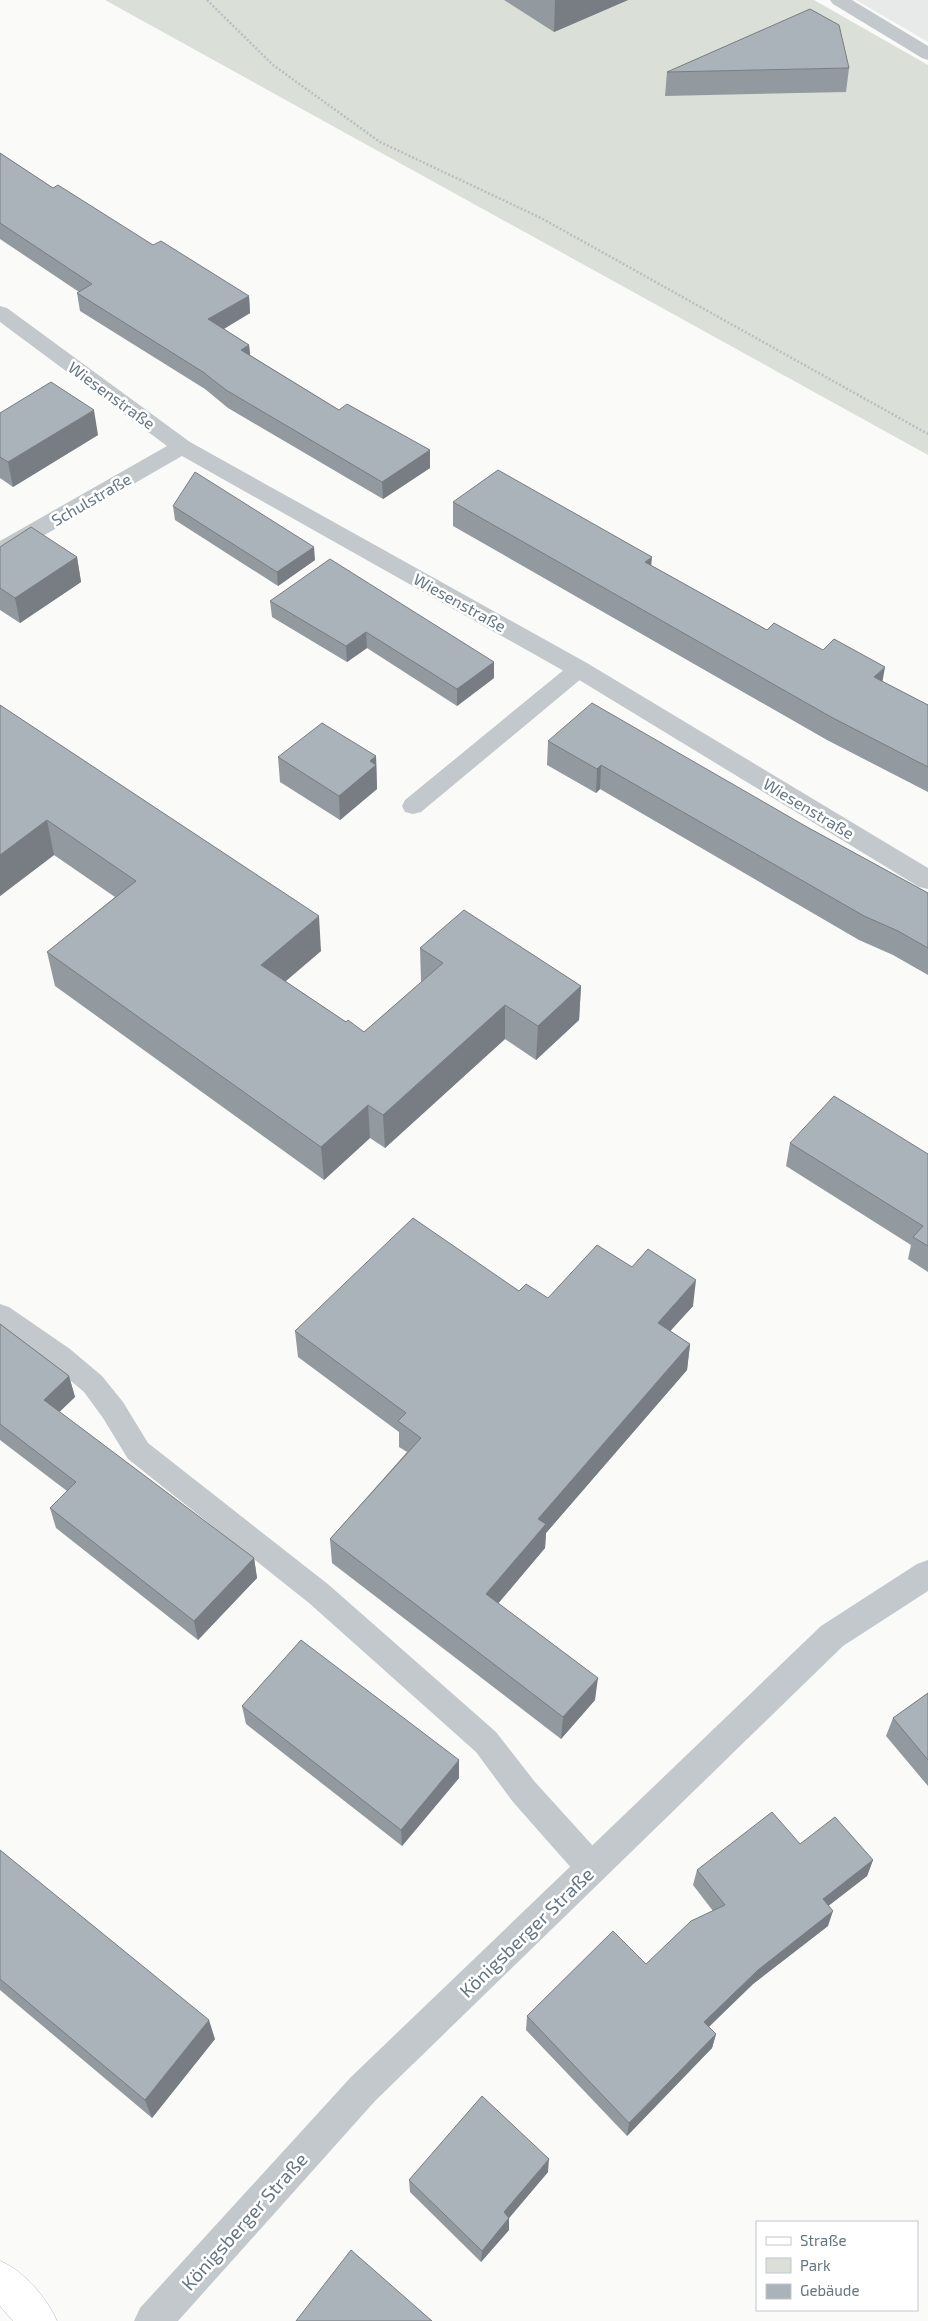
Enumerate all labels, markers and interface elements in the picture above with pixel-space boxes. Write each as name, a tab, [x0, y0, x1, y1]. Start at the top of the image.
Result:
street label: Wiesenstraße	[65, 357, 159, 433]
street label: Schulstraße	[48, 469, 134, 529]
street label: Wiesenstraße	[411, 569, 509, 635]
street label: Wiesenstraße	[760, 773, 858, 843]
street label: Königsberger Straße	[454, 1862, 598, 2002]
street label: Königsberger Straße	[176, 2147, 312, 2295]
legend	[756, 2221, 918, 2311]
text: Straße	[800, 2231, 846, 2249]
text: Park	[800, 2256, 831, 2274]
text: Gebäude	[800, 2281, 859, 2299]

